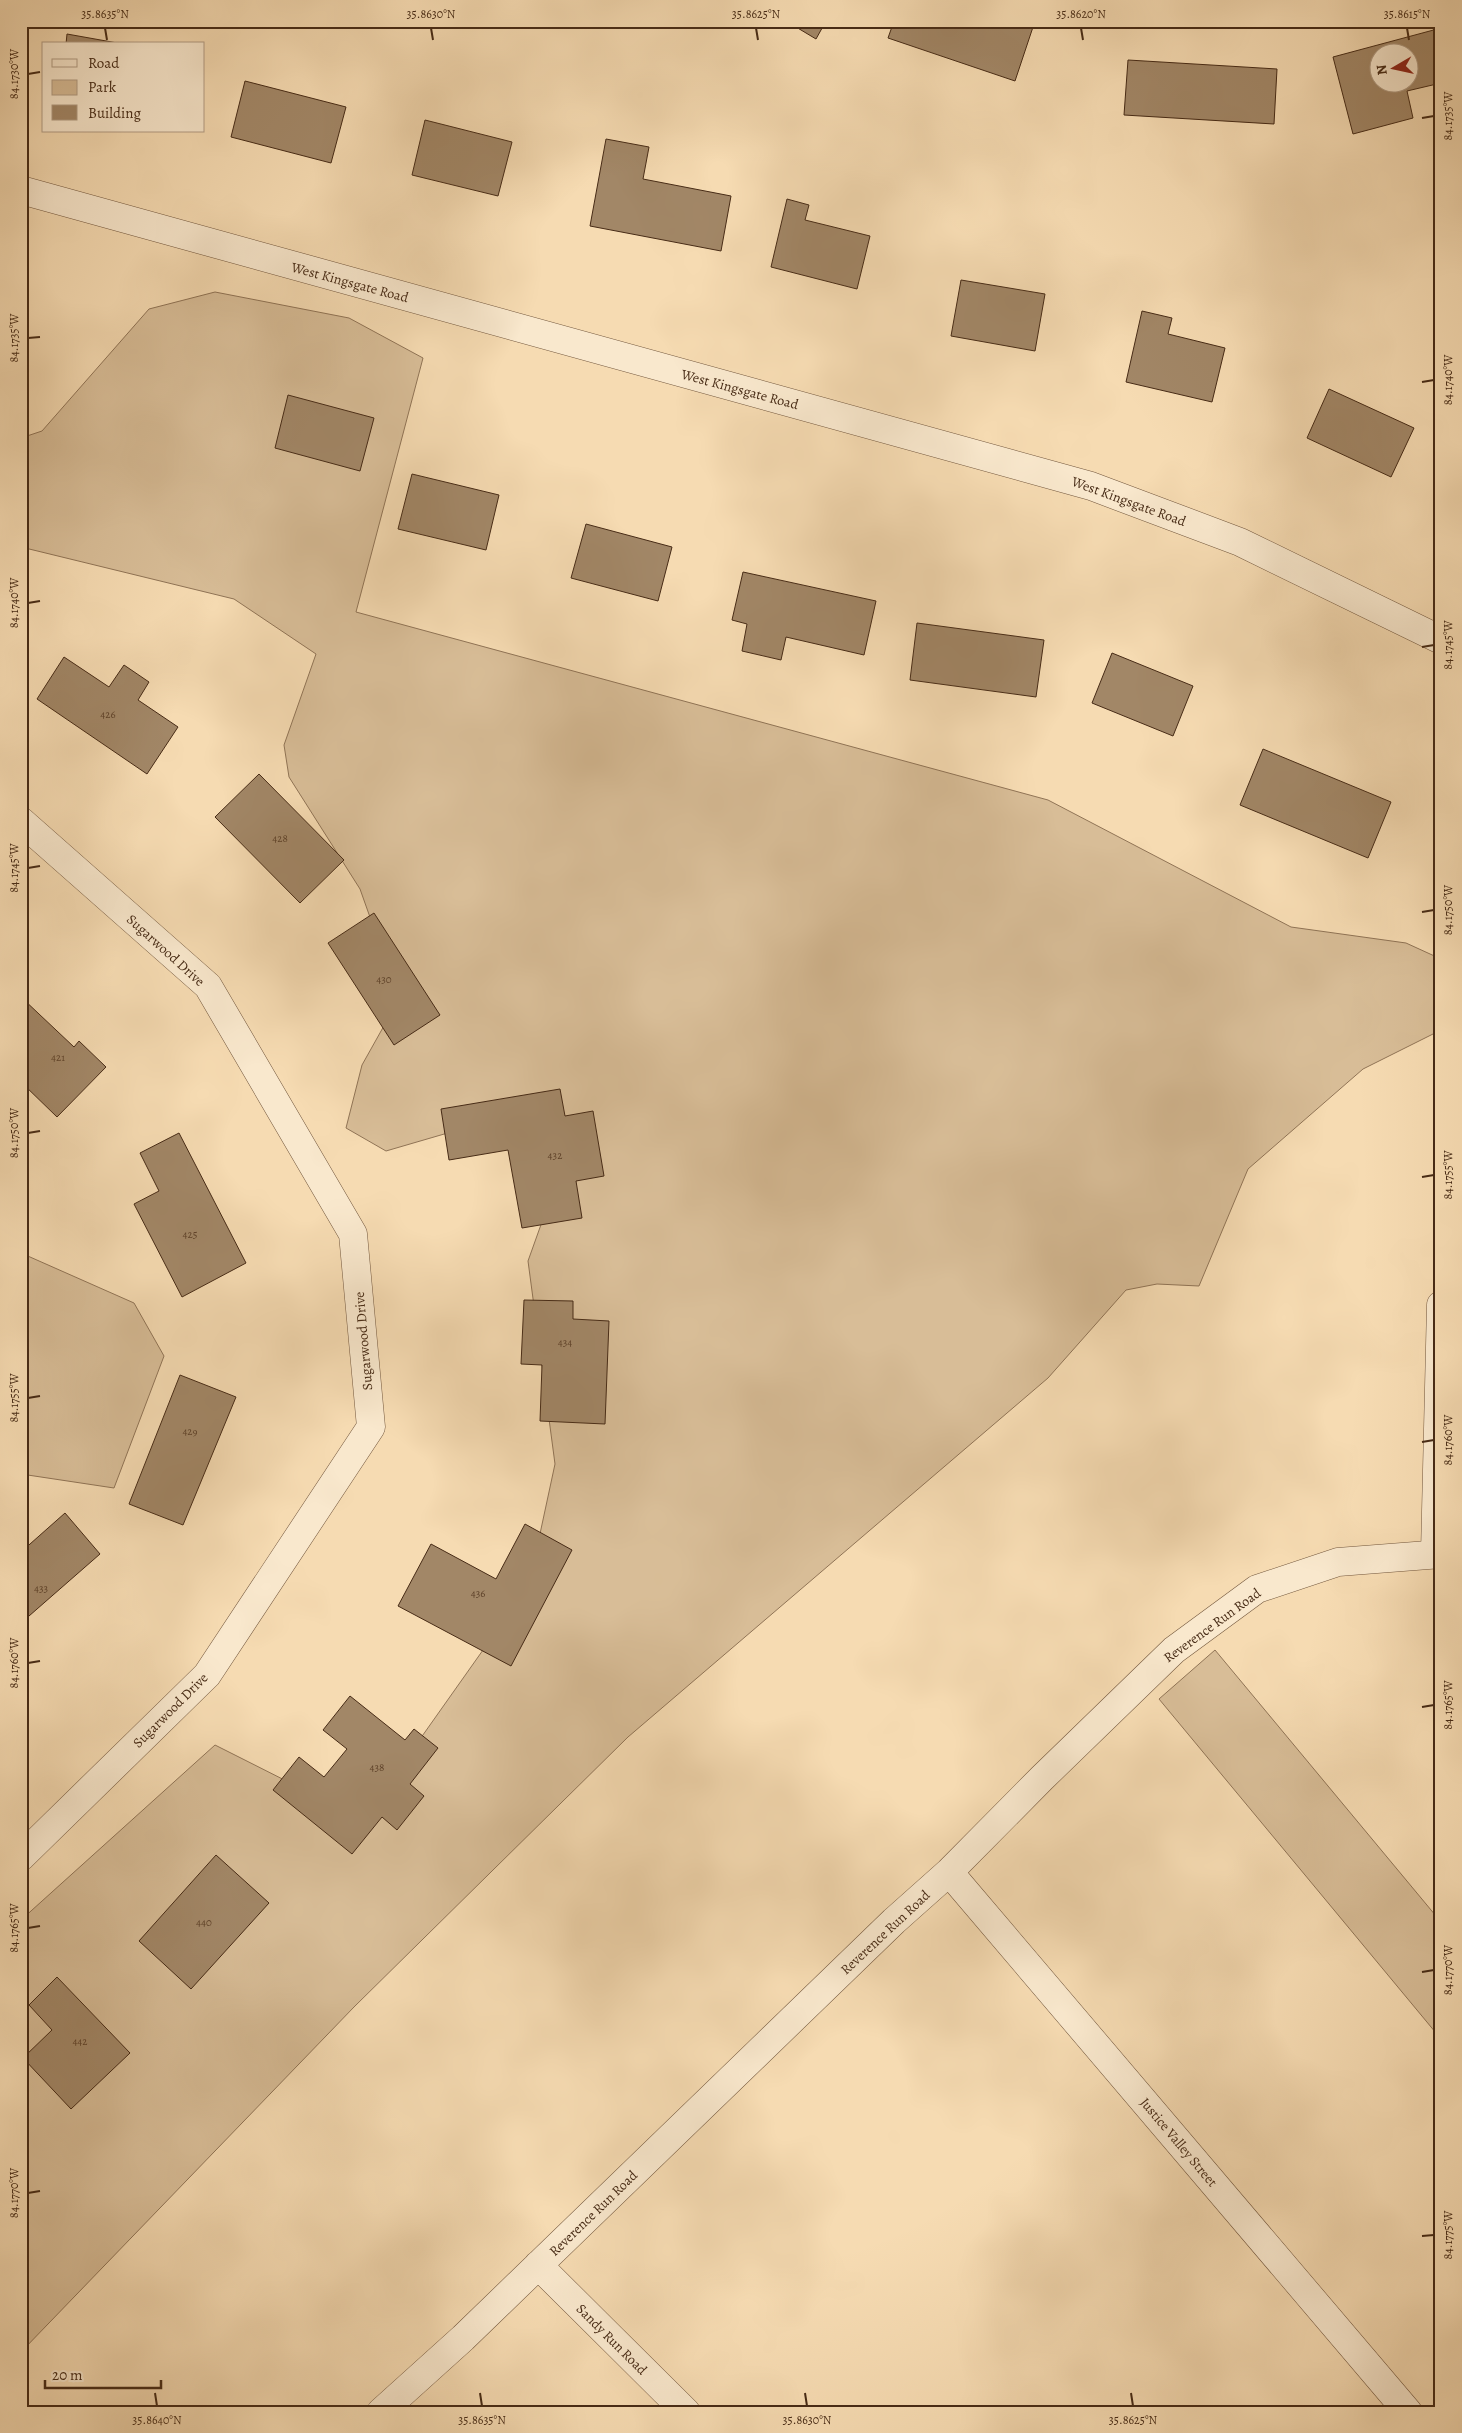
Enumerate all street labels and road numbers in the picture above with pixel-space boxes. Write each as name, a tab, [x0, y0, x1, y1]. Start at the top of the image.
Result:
street label: West Kingsgate Road	[288, 257, 411, 307]
street label: West Kingsgate Road	[678, 364, 801, 414]
street label: West Kingsgate Road	[1068, 472, 1189, 531]
street label: Sugarwood Drive	[122, 910, 209, 991]
street label: Sugarwood Drive	[350, 1291, 377, 1391]
street label: Reverence Run Road	[1160, 1583, 1265, 1667]
street label: Sugarwood Drive	[129, 1669, 212, 1752]
street label: Reverence Run Road	[836, 1886, 935, 1979]
street label: Justice Valley Street	[1136, 2094, 1222, 2191]
street label: Reverence Run Road	[545, 2166, 642, 2260]
street label: Sandy Run Road	[572, 2300, 652, 2379]

